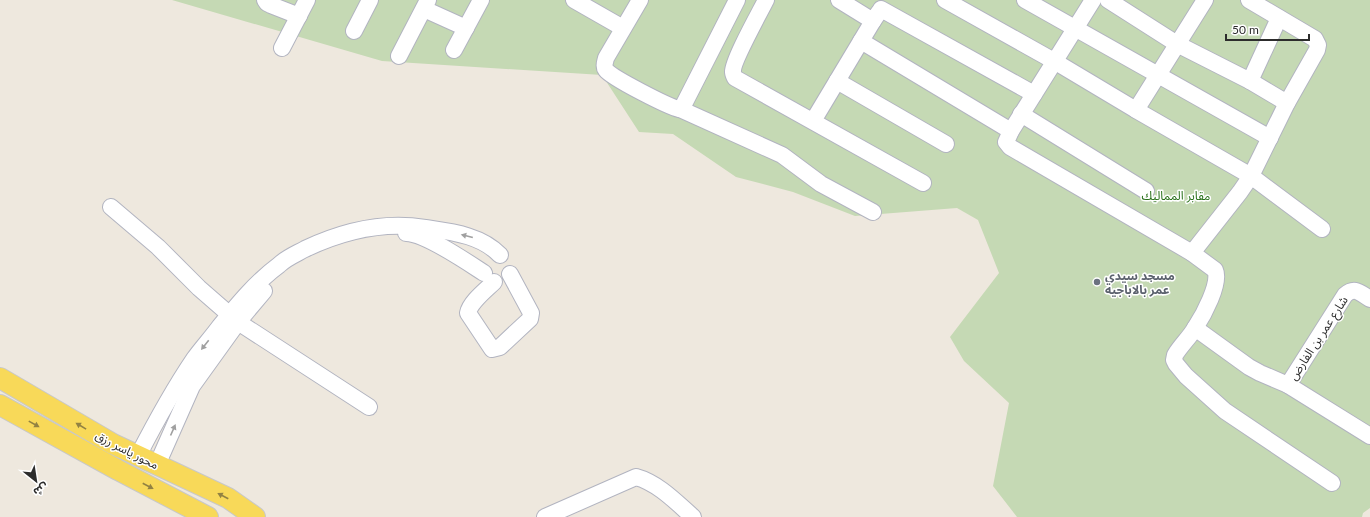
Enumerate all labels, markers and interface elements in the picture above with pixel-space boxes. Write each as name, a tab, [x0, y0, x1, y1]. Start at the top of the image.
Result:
scale bar	[1226, 16, 1309, 42]
text: 50 m	[1232, 22, 1259, 37]
park label: مقابر المماليك	[1142, 188, 1210, 203]
one-way arrow	[461, 233, 473, 239]
place label: مسجد سيدى عمر بالاباجية	[1105, 268, 1175, 297]
marker: مسجد سيدى عمر بالاباجية	[1092, 277, 1102, 287]
street label: شارع عمر بن الفارض	[1285, 293, 1353, 384]
one-way arrow	[201, 340, 210, 351]
one-way arrow	[28, 421, 40, 427]
one-way arrow	[75, 422, 87, 429]
one-way arrow	[170, 424, 176, 435]
street label: محور ياسر رزق	[93, 428, 161, 472]
north arrow	[16, 461, 56, 501]
text: ش	[31, 480, 51, 499]
one-way arrow	[142, 483, 154, 490]
one-way arrow	[217, 492, 229, 499]

